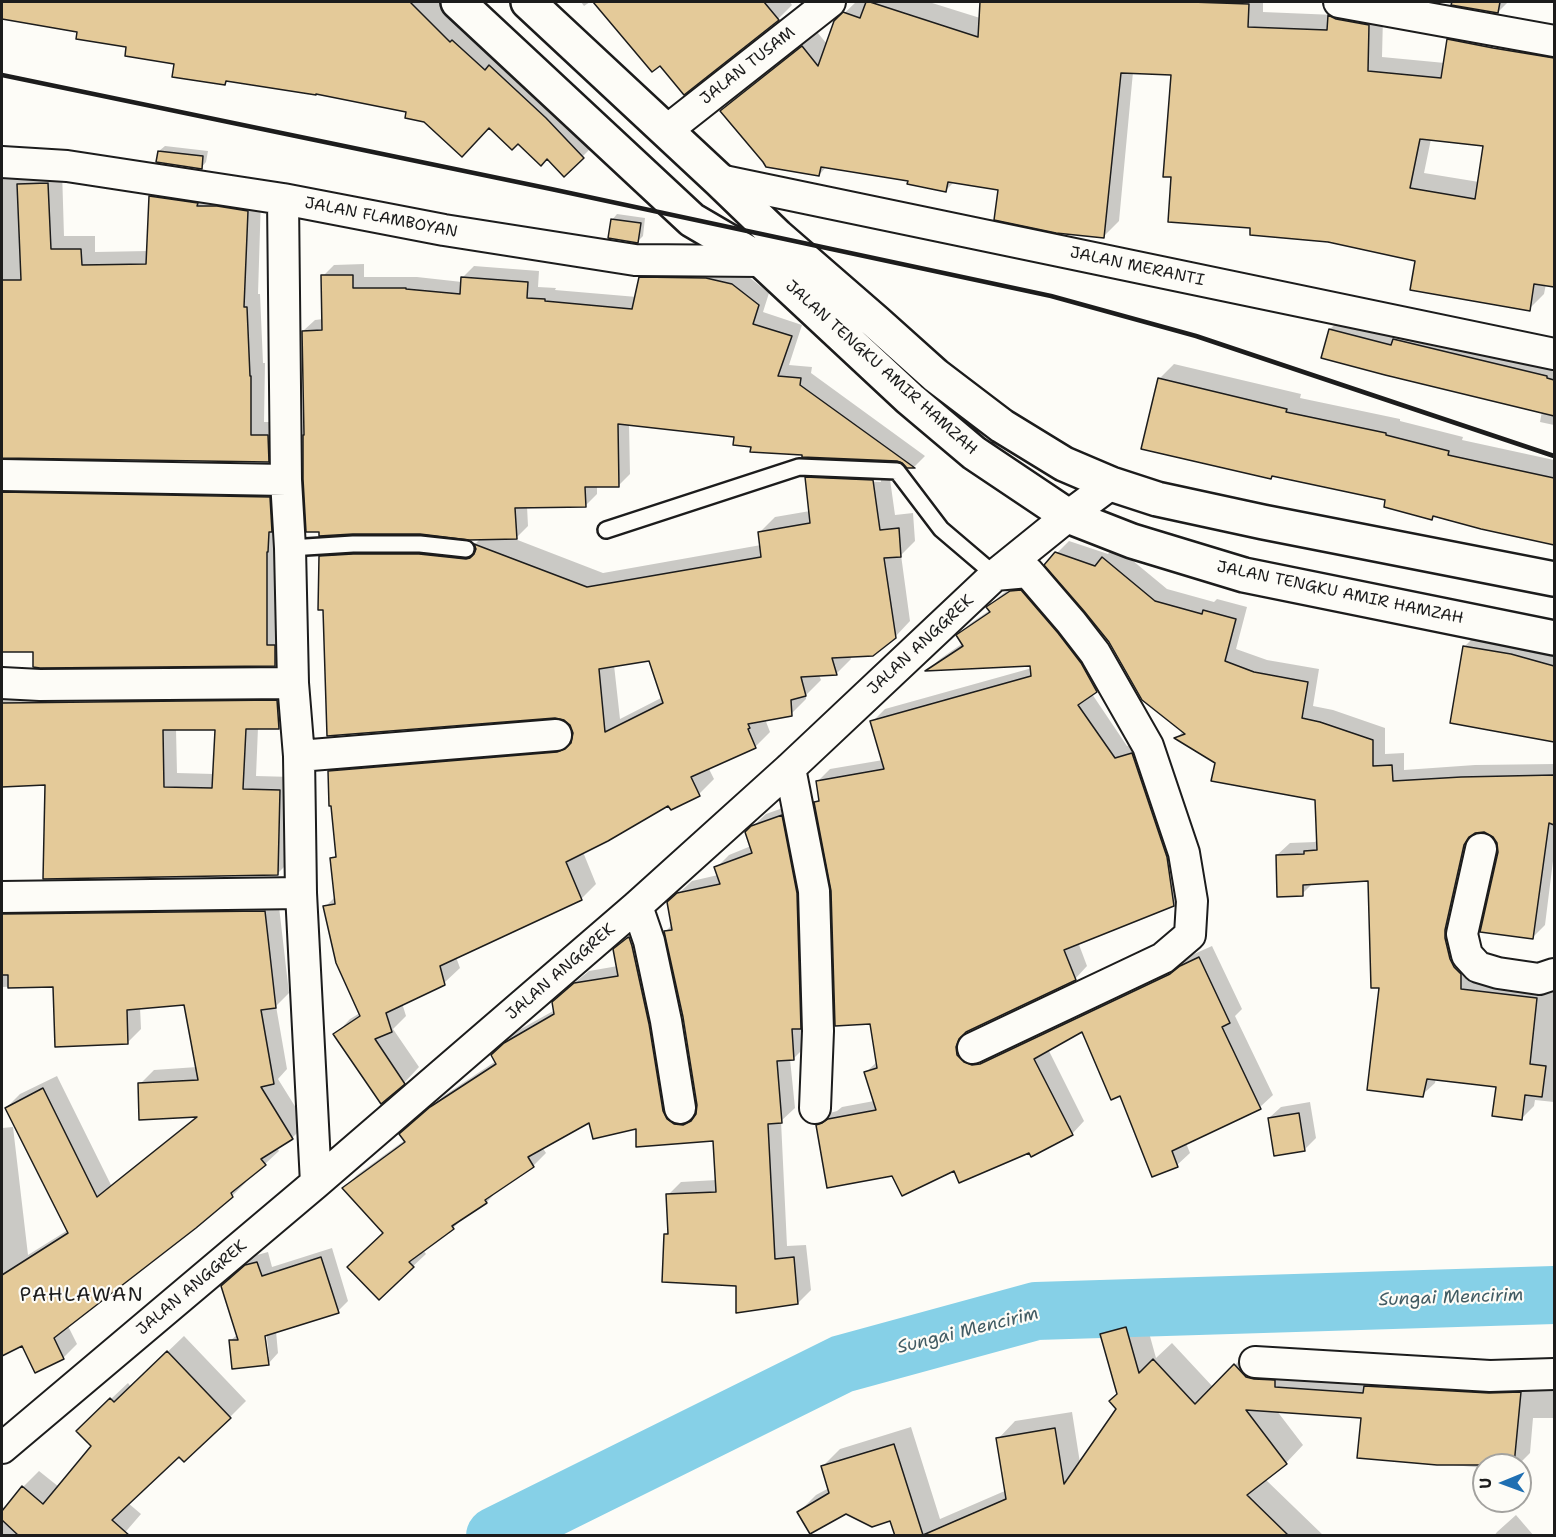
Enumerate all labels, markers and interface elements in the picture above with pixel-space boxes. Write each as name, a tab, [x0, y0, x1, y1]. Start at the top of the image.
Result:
street label: JALAN TUSAM	[697, 23, 799, 109]
street label: JALAN FLAMBOYAN	[303, 194, 459, 242]
street label: JALAN MERANTI	[1068, 243, 1206, 291]
street label: JALAN TENGKU AMIR HAMZAH	[781, 277, 981, 459]
street label: JALAN TENGKU AMIR HAMZAH	[1215, 557, 1465, 629]
street label: JALAN ANGGREK	[864, 591, 978, 699]
street label: JALAN ANGGREK	[503, 920, 619, 1024]
street label: JALAN ANGGREK	[133, 1236, 251, 1340]
district label: PAHLAWAN	[20, 1284, 144, 1308]
water label: Sungai Mencirim	[1378, 1285, 1524, 1311]
water label: Sungai Mencirim	[895, 1303, 1041, 1359]
north arrow	[1472, 1453, 1532, 1513]
text: U	[1475, 1478, 1496, 1489]

